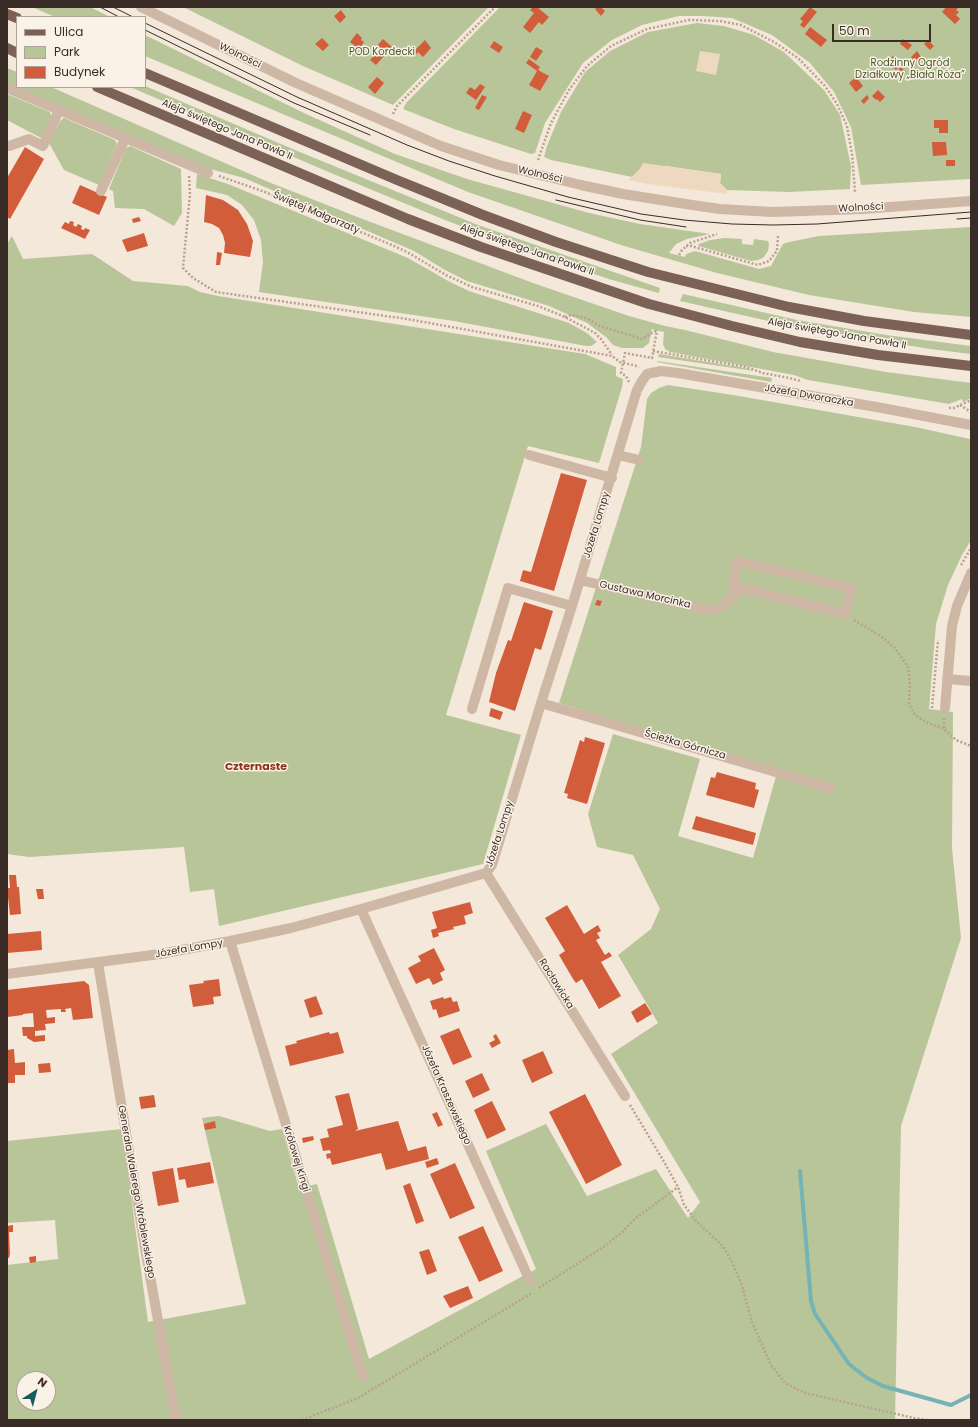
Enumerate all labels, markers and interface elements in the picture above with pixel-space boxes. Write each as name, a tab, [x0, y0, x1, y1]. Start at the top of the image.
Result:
legend	[16, 16, 146, 88]
scale bar	[834, 16, 933, 42]
text: 50 m	[839, 22, 870, 39]
text: Ulica	[54, 23, 83, 40]
street label: Wolności	[217, 41, 263, 71]
text: Park	[54, 43, 80, 60]
park label: POD Kordecki	[349, 46, 415, 58]
park label: Rodzinny Ogród Działkowy „Biała Róża”	[855, 57, 965, 80]
text: Budynek	[54, 63, 105, 80]
street label: Aleja świętego Jana Pawła II	[160, 97, 294, 163]
street label: Wolności	[517, 164, 563, 186]
street label: Świętej Małgorzaty	[271, 189, 361, 237]
street label: Wolności	[838, 201, 884, 215]
street label: Aleja świętego Jana Pawła II	[459, 221, 595, 279]
street label: Aleja świętego Jana Pawła II	[767, 316, 907, 352]
street label: Józefa Dworaczka	[764, 382, 854, 410]
street label: Józefa Lompy	[581, 490, 613, 560]
street label: Gustawa Morcinka	[598, 579, 692, 611]
street label: Ścieżka Górnicza	[643, 728, 727, 762]
district label: Czternaste	[225, 760, 287, 774]
street label: Józefa Lompy	[484, 800, 516, 868]
street label: Józefa Lompy	[154, 937, 224, 961]
street label: Racławicka	[536, 957, 576, 1011]
street label: Józefa Kraszewskiego	[419, 1043, 473, 1147]
street label: Generała Walerego Wróblewskiego	[115, 1104, 157, 1280]
street label: Królowej Kingi	[280, 1124, 312, 1194]
north arrow	[16, 1371, 56, 1411]
text: N	[34, 1373, 51, 1391]

